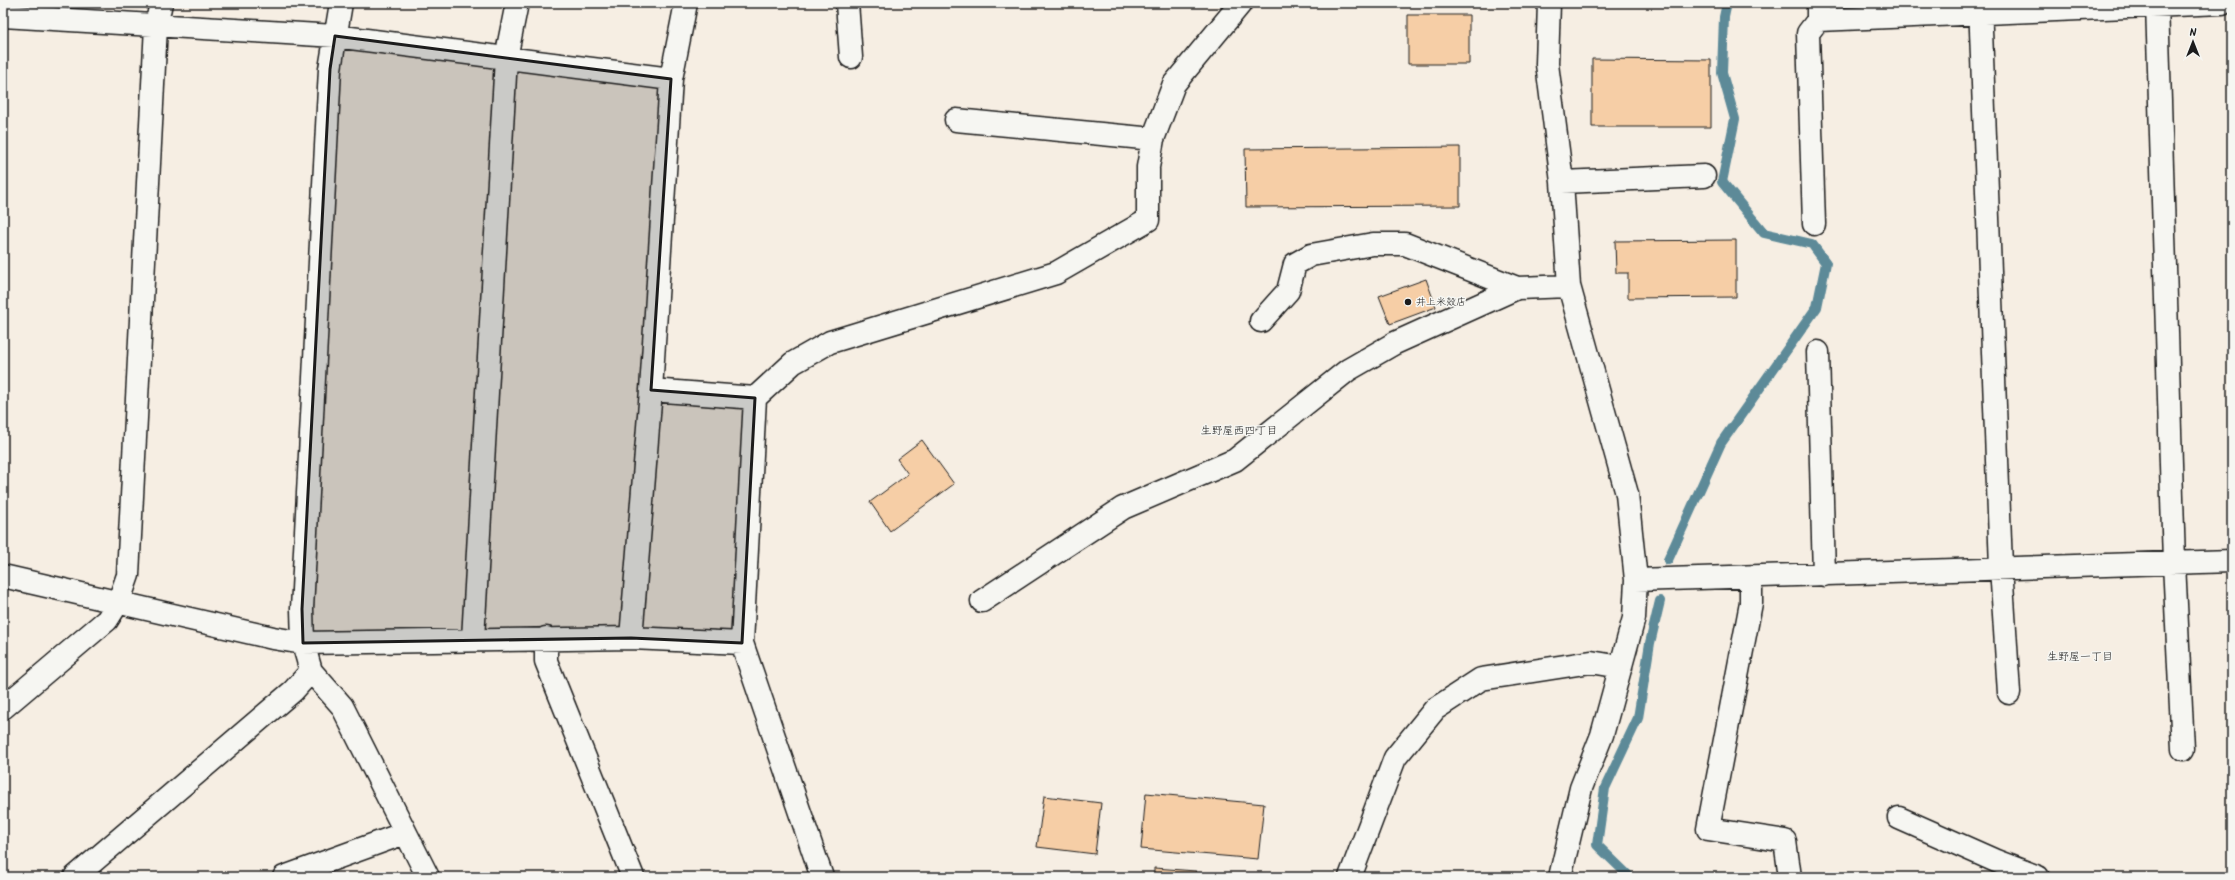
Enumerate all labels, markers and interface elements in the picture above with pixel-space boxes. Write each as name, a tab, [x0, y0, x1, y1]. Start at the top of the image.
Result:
north arrow	[2173, 22, 2213, 62]
text: N	[2190, 24, 2197, 42]
place label: 井上米殻店	[1416, 294, 1466, 310]
marker: 井上米殻店	[1403, 297, 1413, 307]
district label: 生野屋西四丁目	[1201, 422, 1278, 440]
district label: 生野屋一丁目	[2047, 648, 2113, 666]

